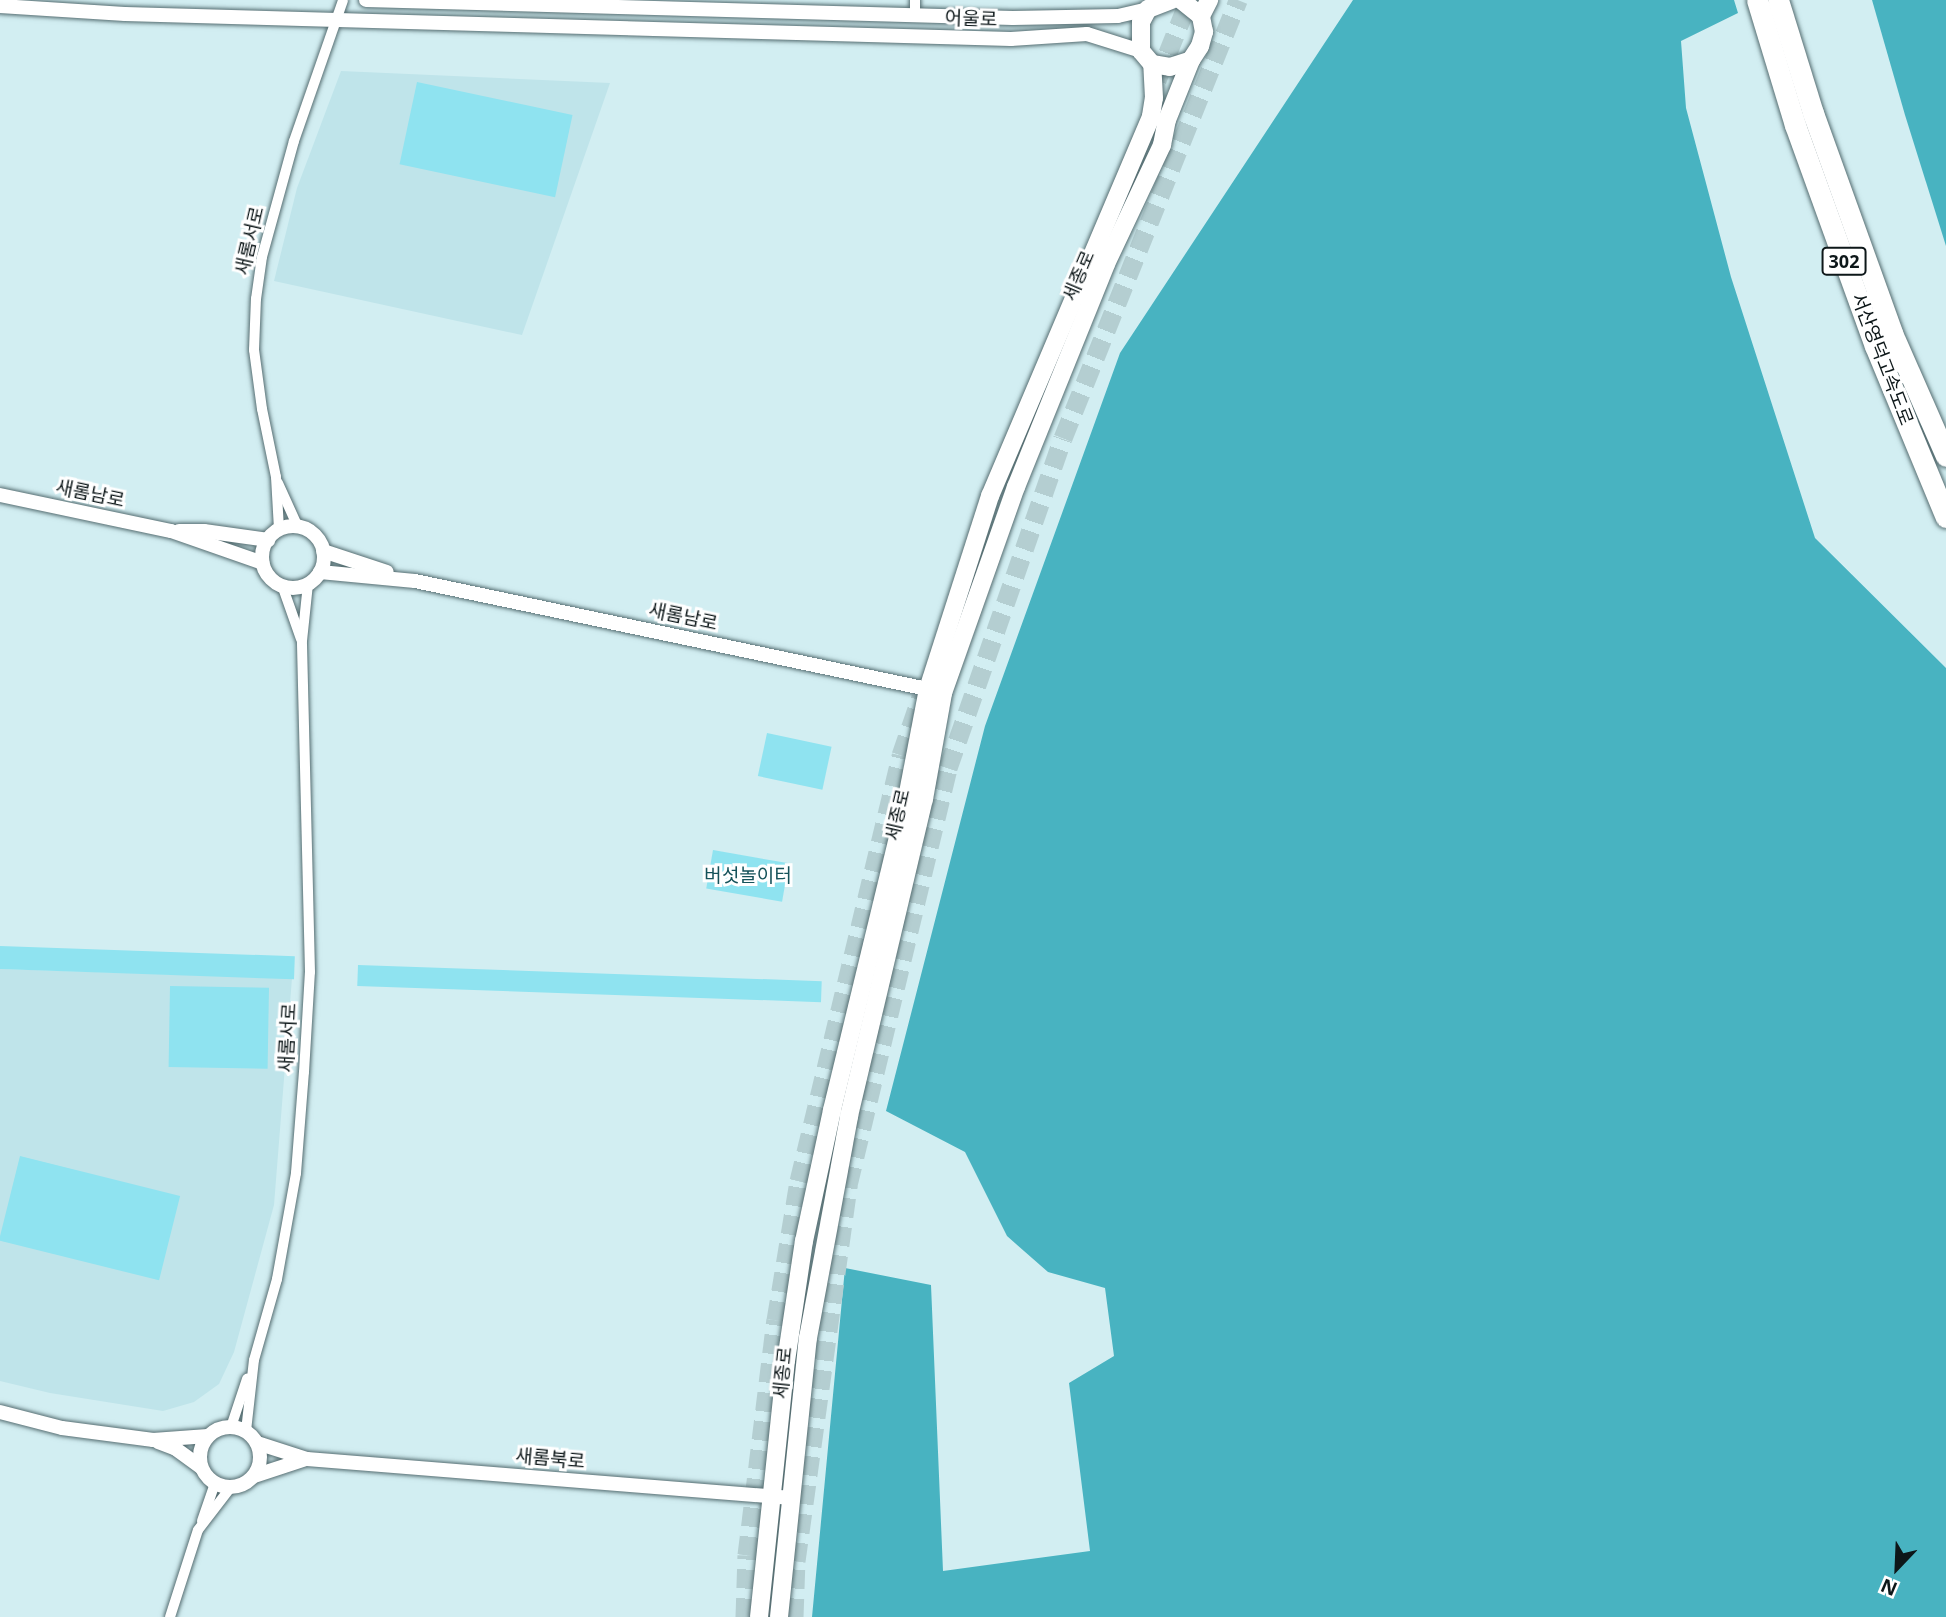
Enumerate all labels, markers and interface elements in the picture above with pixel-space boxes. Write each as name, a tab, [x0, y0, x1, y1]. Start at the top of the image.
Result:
street label: 어울로	[944, 7, 998, 31]
street label: 새롬서로	[231, 204, 269, 278]
road number: 302	[1821, 246, 1867, 276]
street label: 세종로	[1058, 247, 1100, 305]
street label: 서산영덕고속도로	[1846, 290, 1918, 428]
street label: 새롬남로	[53, 476, 127, 512]
street label: 새롬남로	[646, 599, 720, 635]
street label: 세종로	[881, 787, 915, 843]
park label: 버섯놀이터	[704, 865, 792, 887]
street label: 새롬서로	[275, 1002, 301, 1074]
street label: 세종로	[769, 1346, 797, 1400]
street label: 새롬북로	[514, 1445, 586, 1473]
north arrow	[1862, 1533, 1932, 1603]
text: N	[1877, 1572, 1901, 1602]

